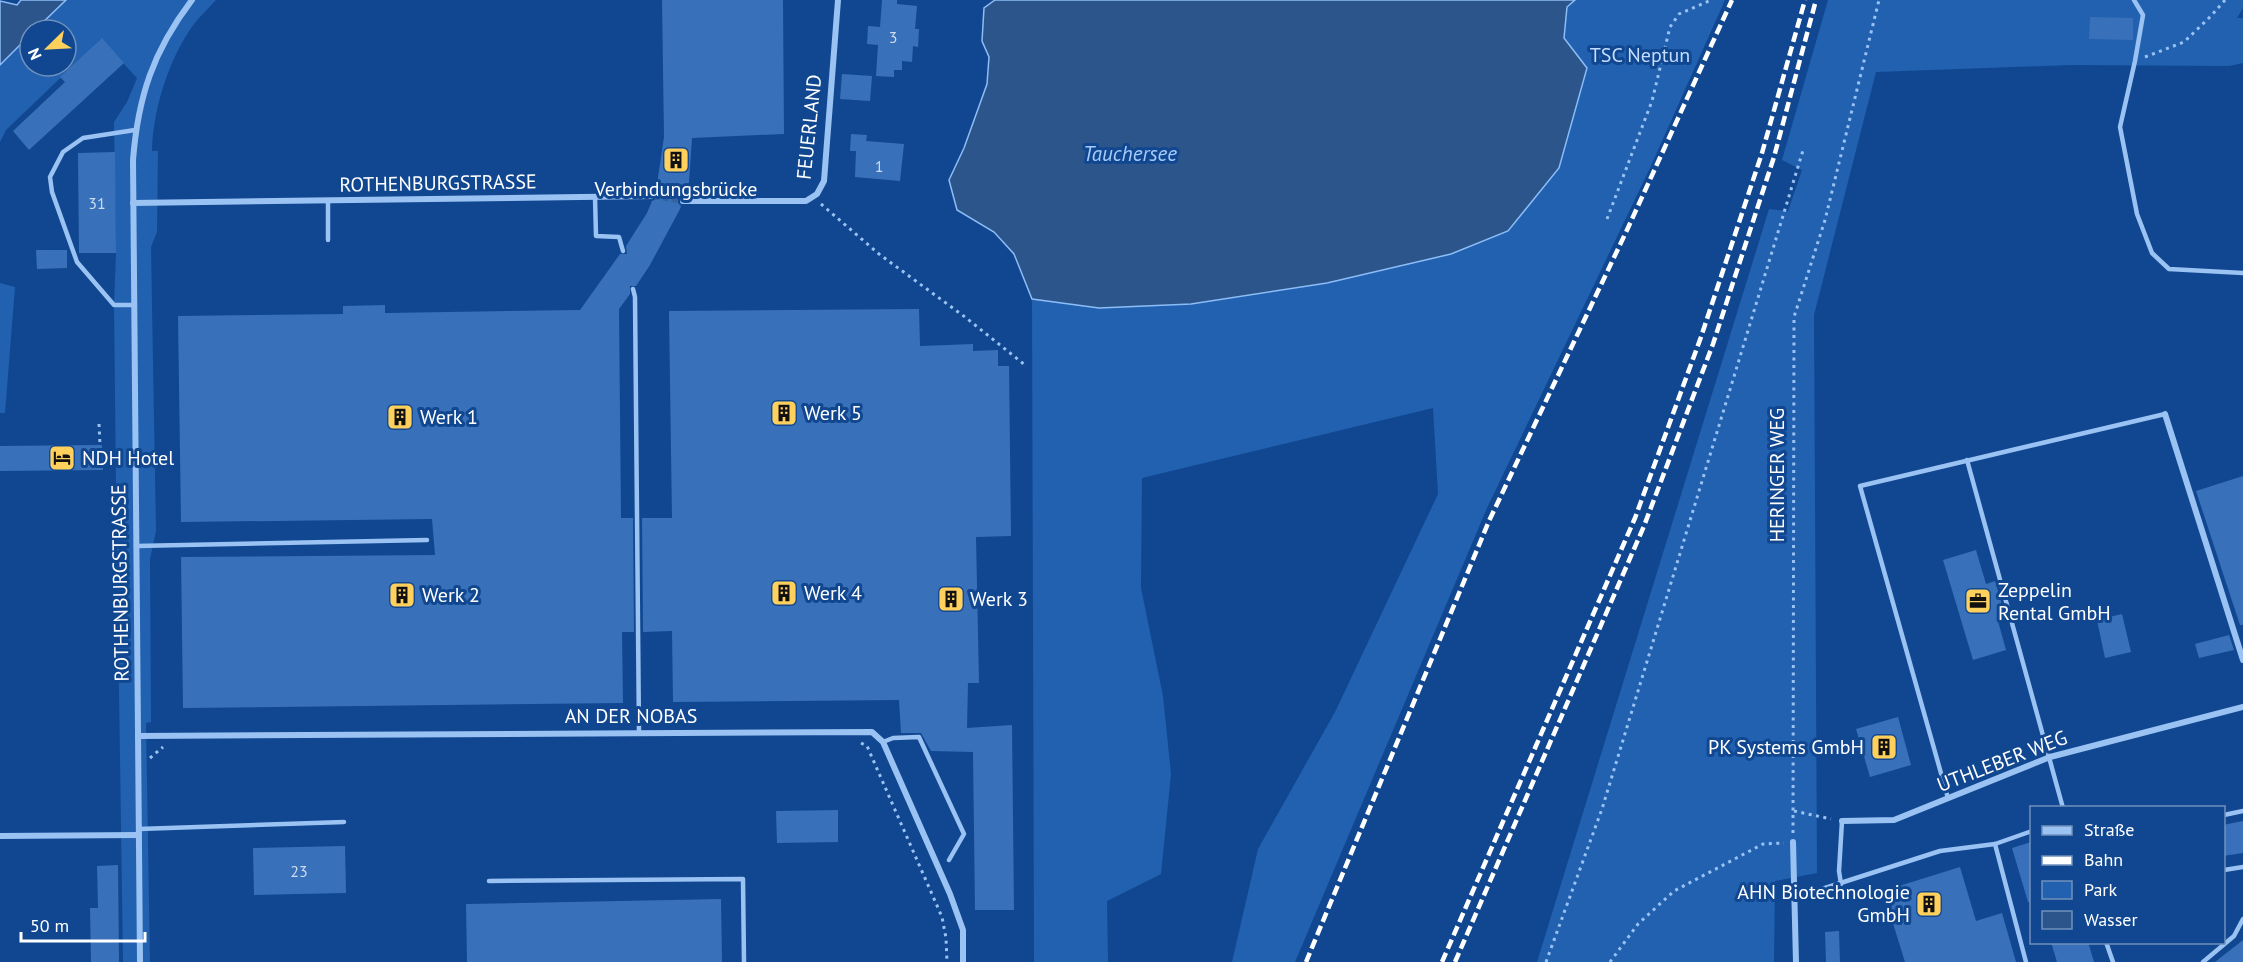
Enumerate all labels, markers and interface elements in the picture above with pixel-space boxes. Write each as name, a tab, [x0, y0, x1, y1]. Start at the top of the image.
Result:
north arrow	[18, 18, 78, 78]
house number: 3	[889, 27, 897, 47]
park label: TSC Neptun	[1590, 42, 1690, 68]
text: N	[23, 45, 46, 63]
street label: FEUERLAND	[791, 73, 827, 181]
water label: Tauchersee	[1083, 140, 1177, 167]
building icon: Verbindungsbrücke	[661, 145, 691, 175]
house number: 1	[875, 156, 883, 176]
street label: ROTHENBURGSTRASSE	[339, 168, 537, 198]
place label: Verbindungsbrücke	[594, 176, 757, 202]
house number: 31	[88, 193, 106, 213]
building icon: Werk 5	[769, 398, 799, 428]
place label: Werk 5	[804, 400, 862, 426]
building icon: Werk 1	[385, 402, 415, 432]
place label: Werk 1	[420, 404, 478, 430]
street label: HERINGER WEG	[1764, 408, 1790, 542]
hotel icon: NDH Hotel	[47, 443, 77, 473]
place label: NDH Hotel	[82, 445, 174, 471]
street label: ROTHENBURGSTRASSE	[105, 484, 135, 682]
place label: Zeppelin Rental GmbH	[1998, 577, 2111, 626]
building icon: Werk 4	[769, 578, 799, 608]
building icon: Werk 2	[387, 580, 417, 610]
place label: Werk 4	[804, 580, 862, 606]
place label: Werk 2	[422, 582, 480, 608]
building icon: Werk 3	[936, 584, 966, 614]
place label: Werk 3	[970, 586, 1028, 612]
office icon: Zeppelin Rental GmbH	[1963, 586, 1993, 616]
street label: AN DER NOBAS	[565, 703, 697, 729]
street label: UTHLEBER WEG	[1933, 724, 2071, 798]
building icon: PK Systems GmbH	[1869, 732, 1899, 762]
place label: PK Systems GmbH	[1708, 734, 1864, 760]
legend	[2030, 806, 2225, 944]
text: Straße	[2084, 818, 2135, 841]
text: Bahn	[2084, 848, 2123, 871]
house number: 23	[290, 861, 308, 881]
text: Park	[2084, 878, 2117, 901]
place label: AHN Biotechnologie GmbH	[1737, 879, 1910, 928]
building icon: AHN Biotechnologie GmbH	[1914, 889, 1944, 919]
scale bar	[21, 905, 146, 943]
text: Wasser	[2084, 908, 2138, 931]
text: 50 m	[30, 914, 69, 937]

